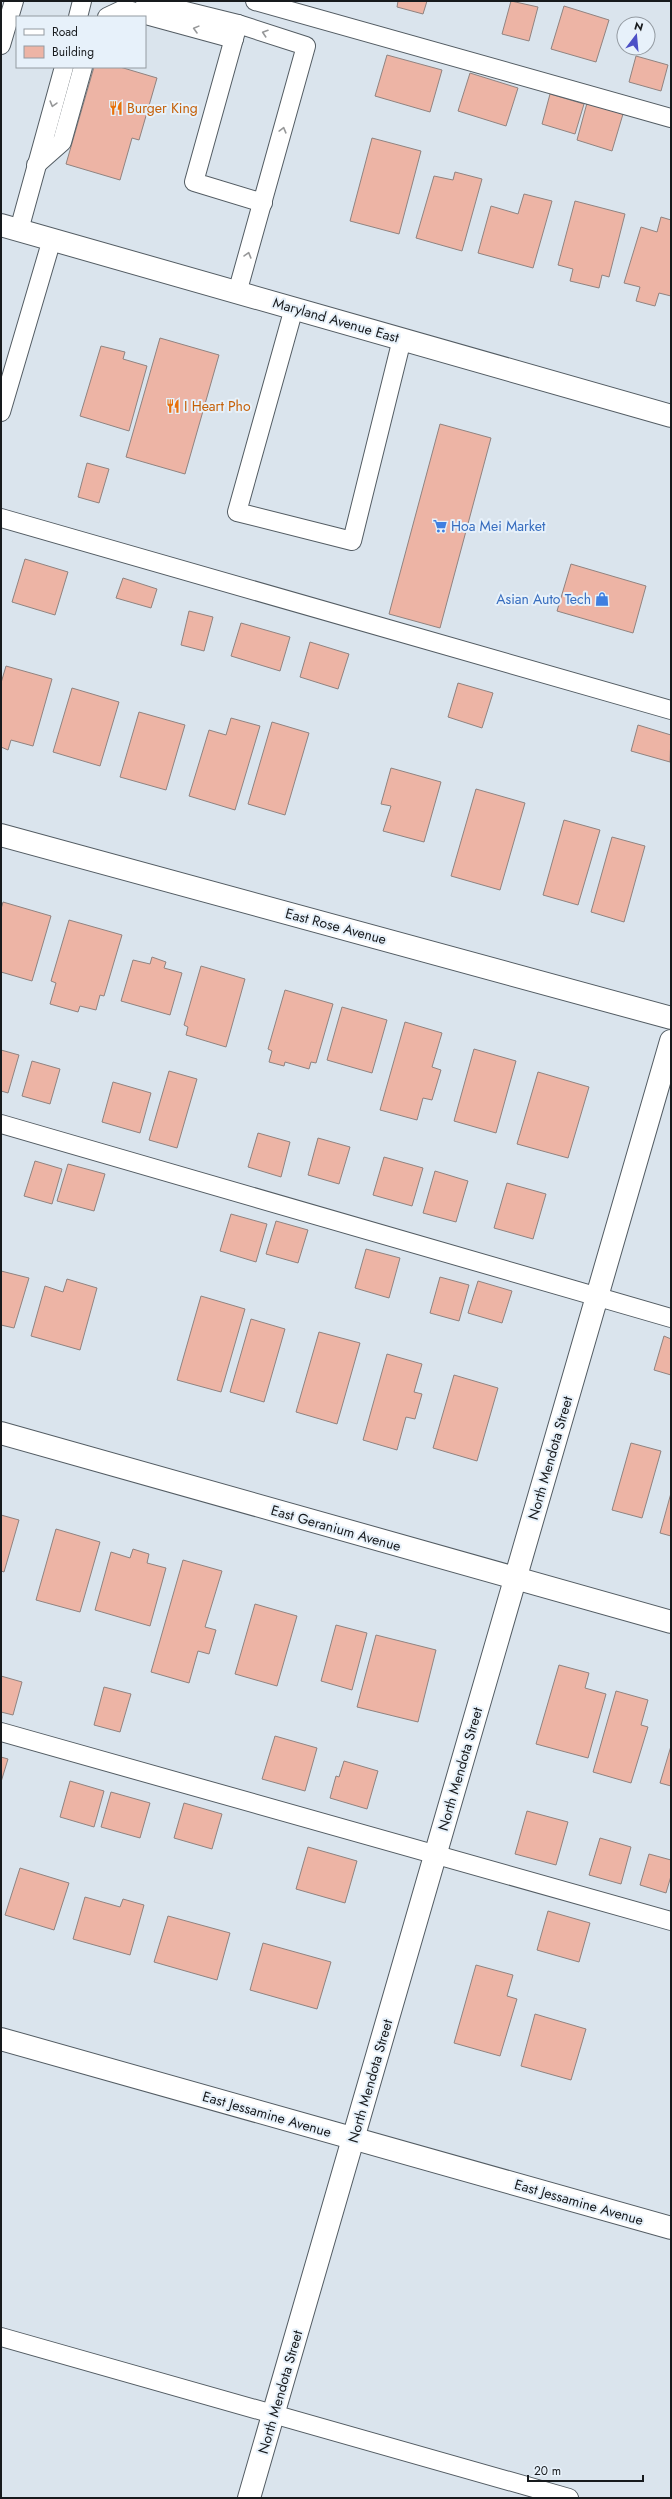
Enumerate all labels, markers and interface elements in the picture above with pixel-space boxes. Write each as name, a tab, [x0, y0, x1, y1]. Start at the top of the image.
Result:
legend	[16, 16, 146, 68]
north arrow	[616, 16, 656, 56]
text: N	[632, 17, 645, 35]
text: Road	[52, 23, 78, 41]
one-way arrow	[193, 25, 200, 34]
one-way arrow	[262, 29, 269, 38]
text: Building	[52, 43, 94, 61]
place label: Burger King	[127, 98, 198, 118]
restaurant icon: Burger King	[108, 100, 124, 116]
one-way arrow	[49, 101, 58, 108]
one-way arrow	[278, 127, 287, 134]
one-way arrow	[243, 252, 252, 259]
street label: Maryland Avenue East	[271, 292, 402, 348]
place label: I Heart Pho	[184, 396, 251, 416]
restaurant icon: I Heart Pho	[165, 398, 181, 414]
place label: Hoa Mei Market	[451, 516, 546, 536]
supermarket icon: Hoa Mei Market	[432, 518, 448, 534]
place label: Asian Auto Tech	[496, 589, 591, 609]
shop icon: Asian Auto Tech	[594, 591, 610, 607]
street label: East Rose Avenue	[283, 903, 389, 949]
street label: North Mendota Street	[523, 1393, 577, 1522]
street label: East Geranium Avenue	[269, 1500, 403, 1556]
street label: North Mendota Street	[433, 1704, 487, 1833]
street label: North Mendota Street	[343, 2016, 397, 2145]
street label: East Jessamine Avenue	[200, 2086, 334, 2142]
street label: East Jessamine Avenue	[512, 2174, 646, 2230]
street label: North Mendota Street	[253, 2327, 307, 2456]
scale bar	[528, 2457, 643, 2483]
text: 20 m	[534, 2462, 561, 2480]

